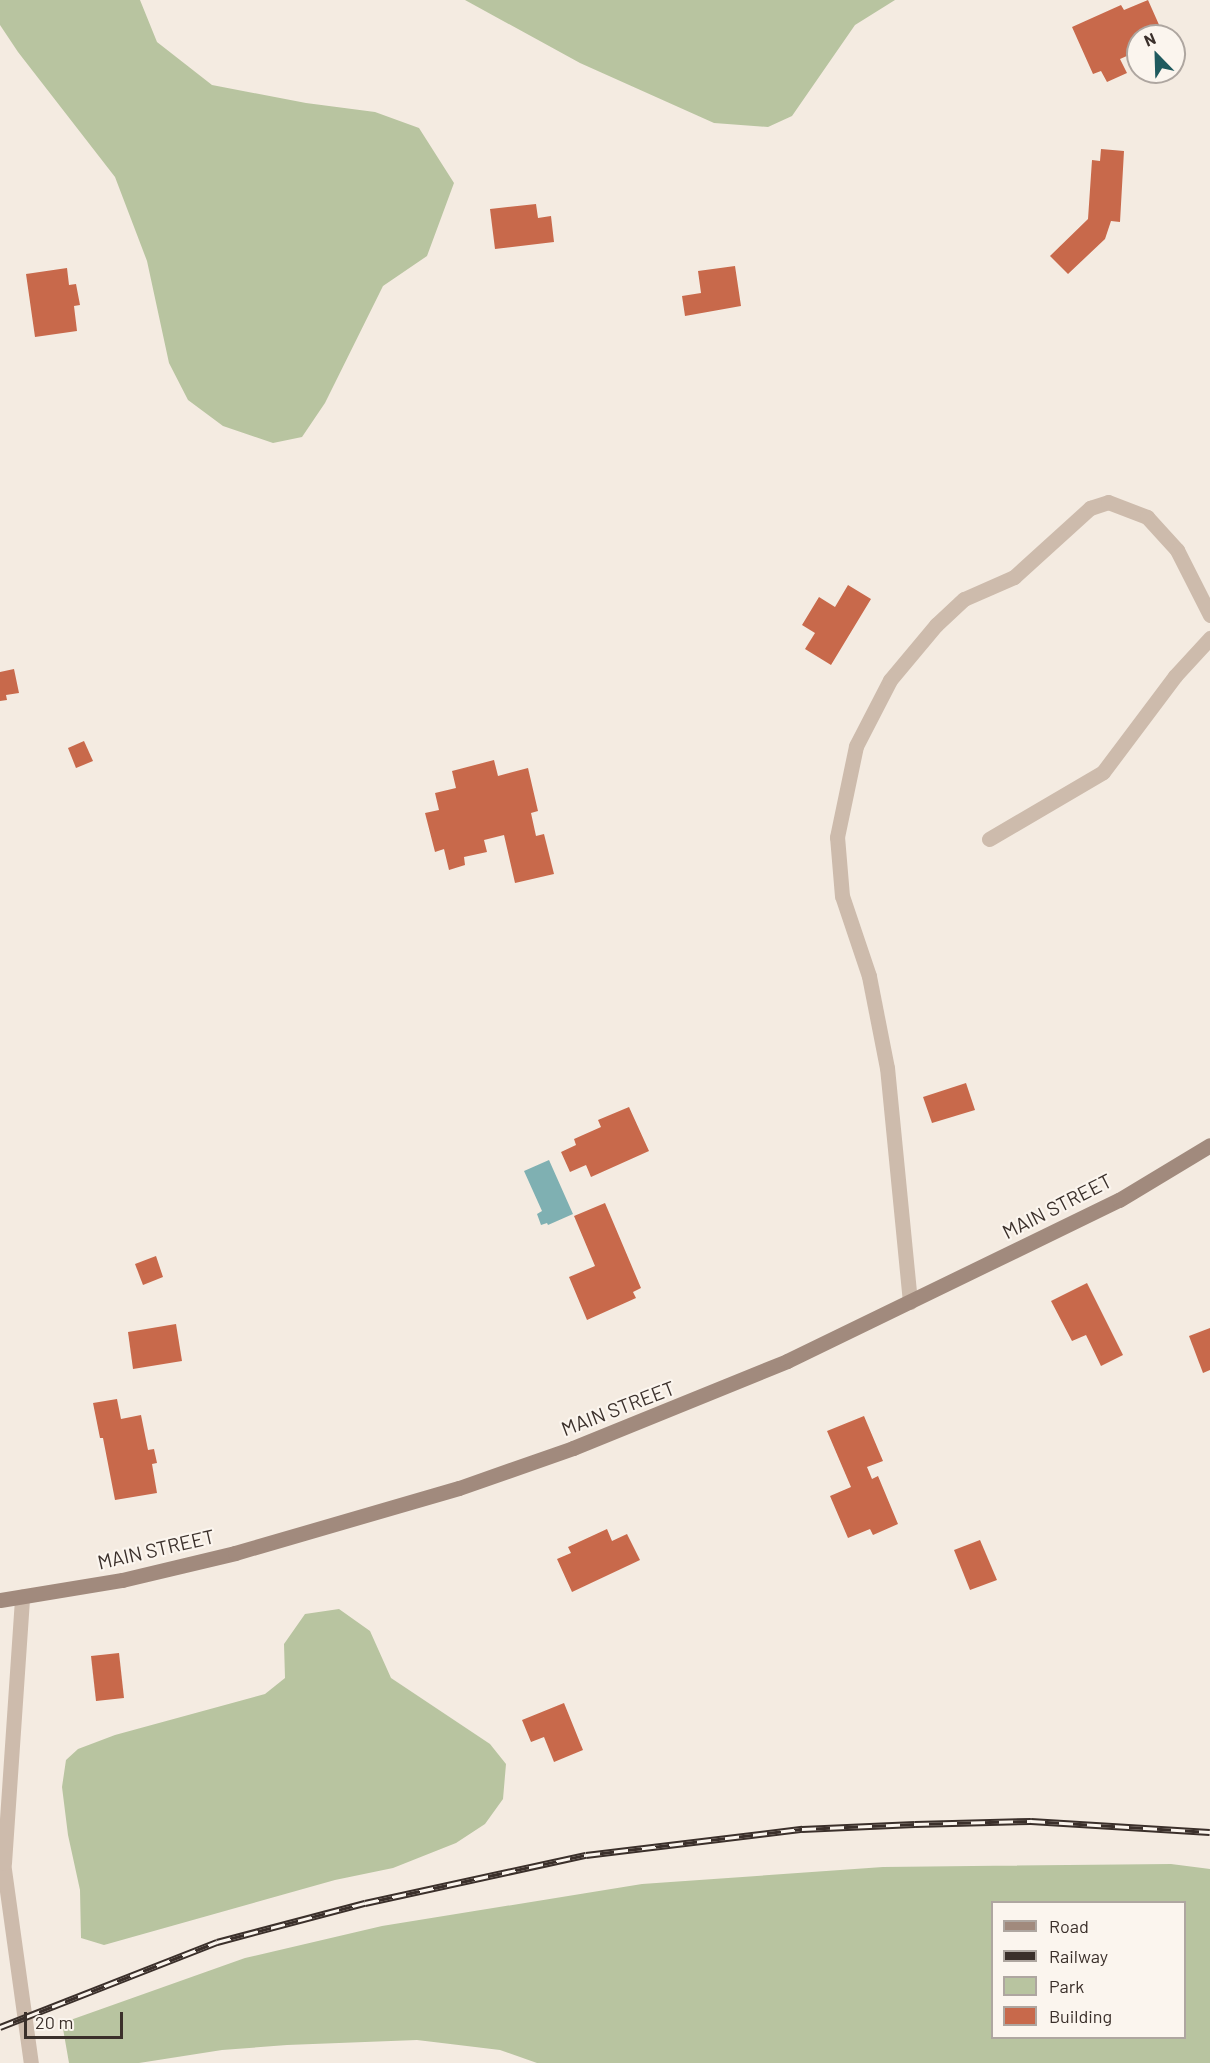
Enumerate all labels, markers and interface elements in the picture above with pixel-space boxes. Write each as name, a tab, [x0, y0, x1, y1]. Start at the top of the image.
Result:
north arrow	[1126, 24, 1186, 84]
text: N	[1141, 28, 1158, 50]
street label: MAIN STREET	[998, 1168, 1116, 1244]
street label: MAIN STREET	[558, 1375, 678, 1441]
street label: MAIN STREET	[95, 1524, 217, 1574]
legend	[991, 1901, 1186, 2039]
text: Road	[1049, 1915, 1089, 1937]
text: Railway	[1049, 1945, 1108, 1967]
text: Park	[1049, 1975, 1084, 1997]
scale bar	[27, 2000, 126, 2038]
text: Building	[1049, 2005, 1112, 2027]
text: 20 m	[35, 2011, 73, 2033]

